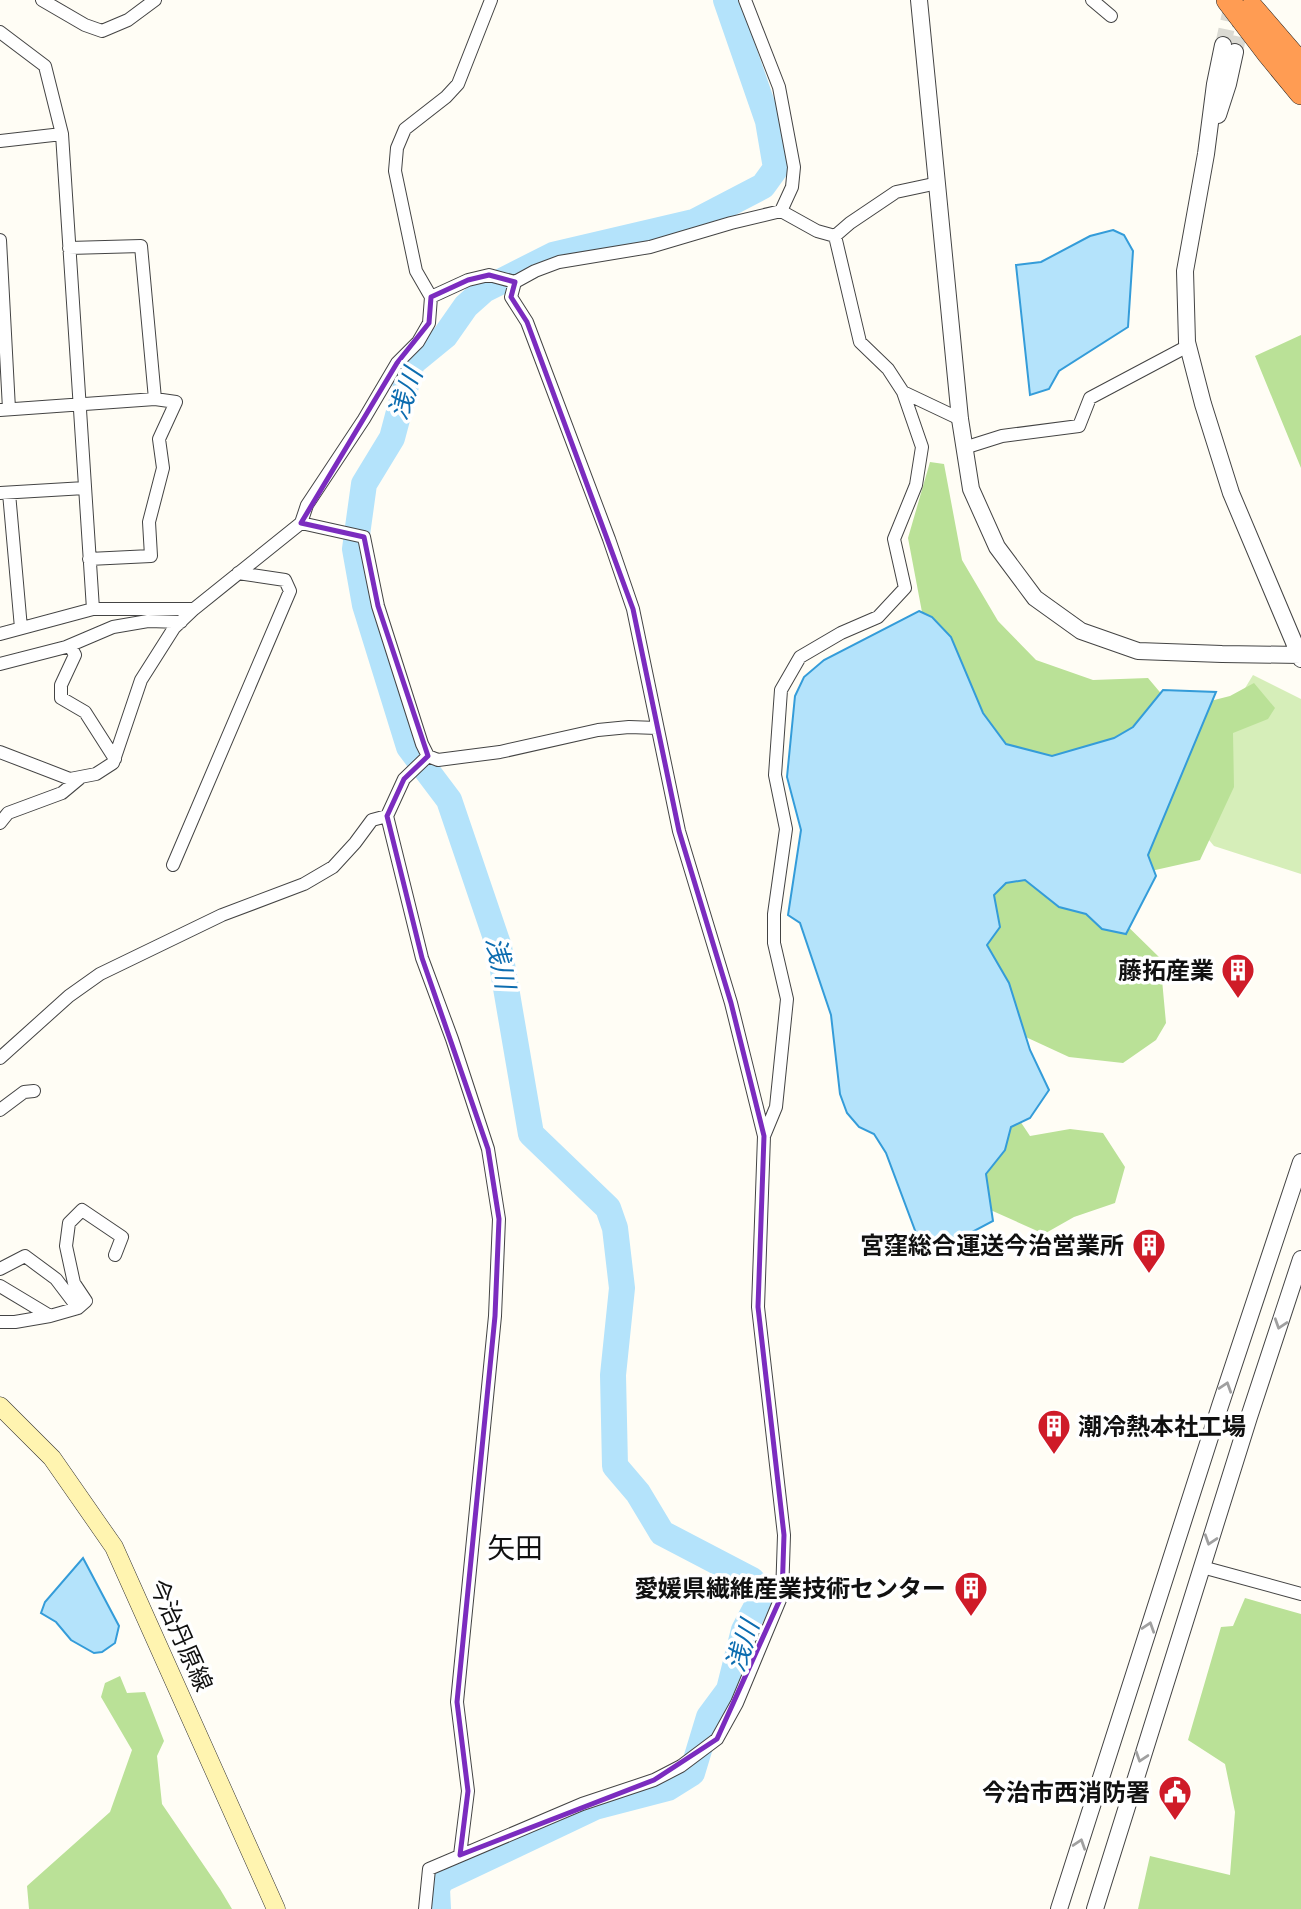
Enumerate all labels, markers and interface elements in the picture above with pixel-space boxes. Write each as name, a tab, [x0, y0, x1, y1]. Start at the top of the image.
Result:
water label: 浅川	[384, 362, 429, 423]
water label: 浅川	[480, 935, 520, 994]
building icon: 藤拓産業	[1219, 951, 1257, 1000]
place label: 藤拓産業	[1118, 957, 1214, 984]
building icon: 宮窪総合運送今治営業所	[1130, 1226, 1168, 1275]
place label: 宮窪総合運送今治営業所	[860, 1232, 1124, 1259]
one-way arrow	[1274, 1317, 1288, 1329]
one-way arrow	[1218, 1382, 1232, 1394]
building icon: 潮冷熱本社工場	[1035, 1407, 1073, 1456]
place label: 潮冷熱本社工場	[1078, 1413, 1246, 1440]
district label: 矢田	[487, 1533, 543, 1564]
one-way arrow	[1204, 1534, 1218, 1546]
building icon: 愛媛県繊維産業技術センター	[952, 1569, 990, 1618]
street label: 今治丹原線	[144, 1575, 218, 1695]
place label: 愛媛県繊維産業技術センター	[634, 1575, 946, 1602]
water label: 浅川	[721, 1614, 766, 1675]
one-way arrow	[1141, 1622, 1156, 1634]
one-way arrow	[1135, 1751, 1150, 1763]
public building icon: 今治市西消防署	[1156, 1773, 1194, 1822]
place label: 今治市西消防署	[982, 1779, 1150, 1806]
one-way arrow	[1072, 1838, 1086, 1851]

